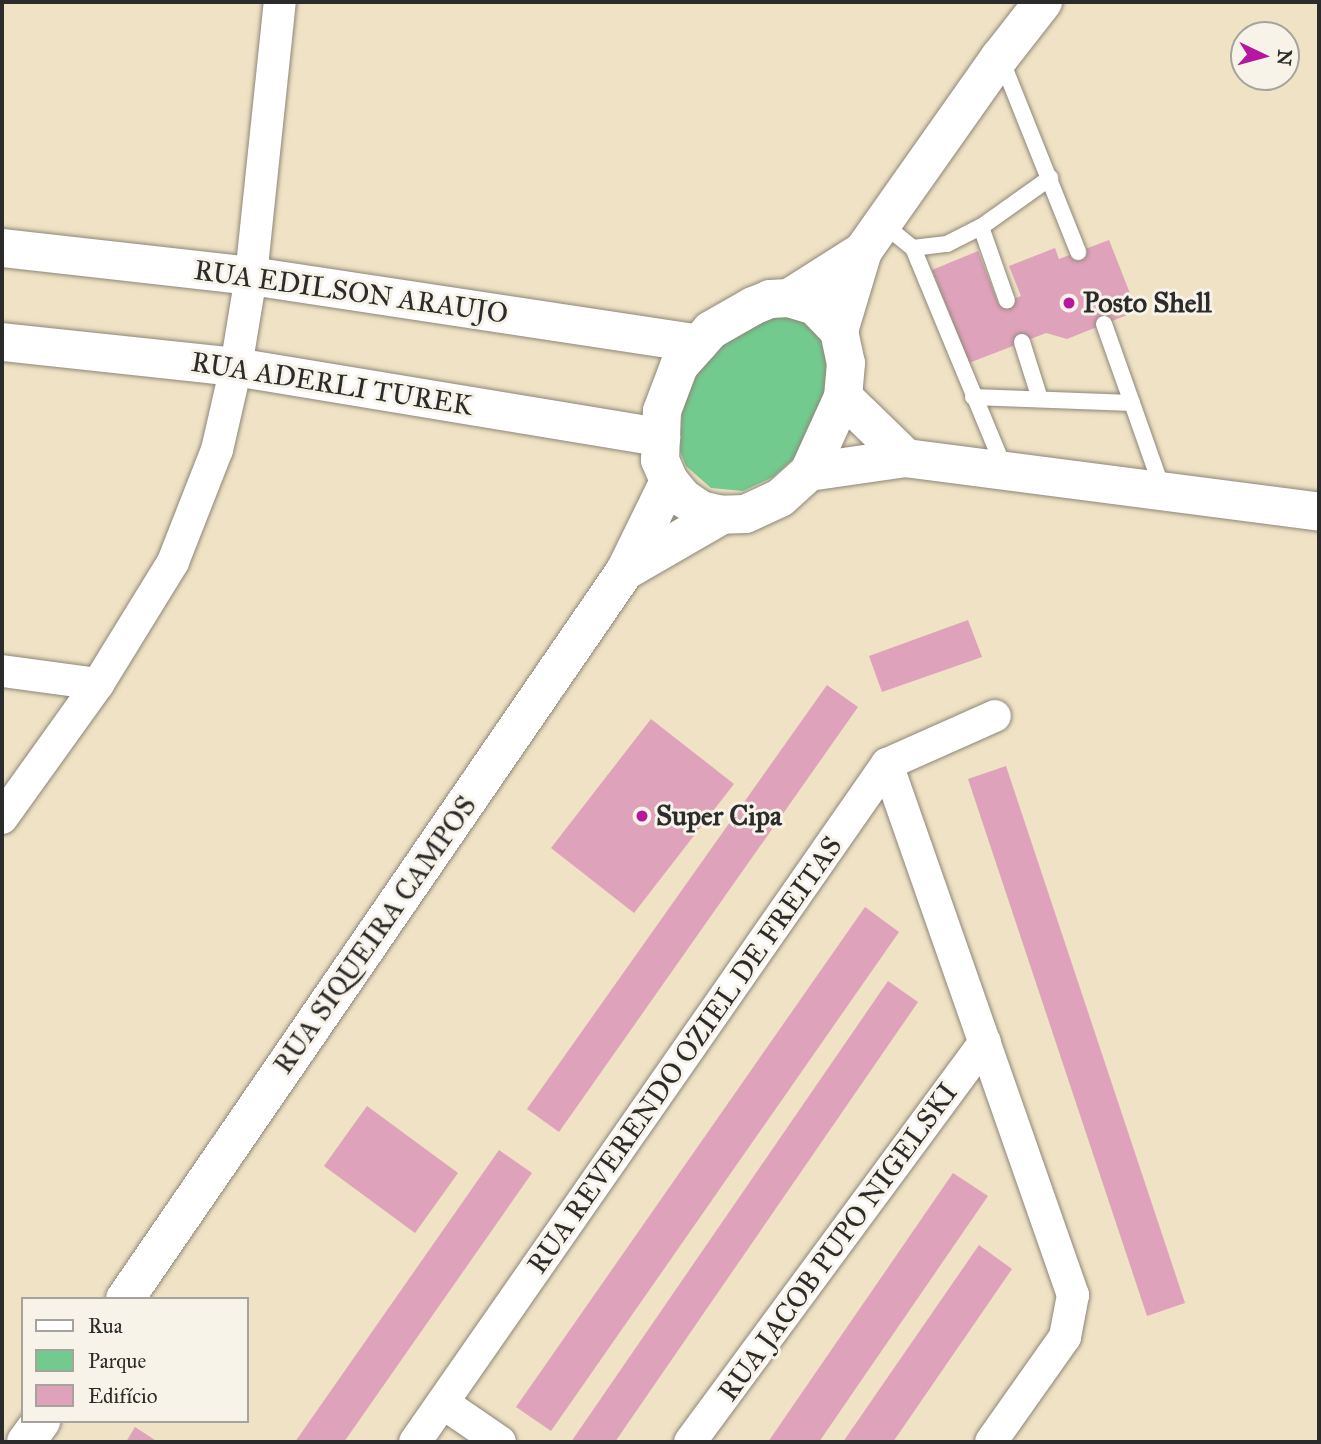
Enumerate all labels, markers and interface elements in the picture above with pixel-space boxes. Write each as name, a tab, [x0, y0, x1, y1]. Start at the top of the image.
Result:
north arrow	[1230, 21, 1300, 91]
text: N	[1272, 49, 1297, 67]
street label: RUA EDILSON ARAUJO	[192, 253, 510, 331]
place label: Posto Shell	[1083, 286, 1212, 320]
marker: Posto Shell	[1061, 295, 1077, 311]
street label: RUA ADERLI TUREK	[189, 345, 475, 423]
street label: RUA SIQUEIRA CAMPOS	[266, 790, 484, 1080]
place label: Super Cipa	[656, 799, 782, 833]
marker: Super Cipa	[634, 808, 650, 824]
street label: RUA REVERENDO OZIEL DE FREITAS	[520, 830, 850, 1280]
street label: RUA JACOB PUPO NIGELSKI	[711, 1076, 965, 1408]
legend	[21, 1297, 248, 1423]
text: Rua	[88, 1313, 123, 1339]
text: Parque	[88, 1348, 146, 1374]
text: Edifício	[88, 1383, 157, 1409]

